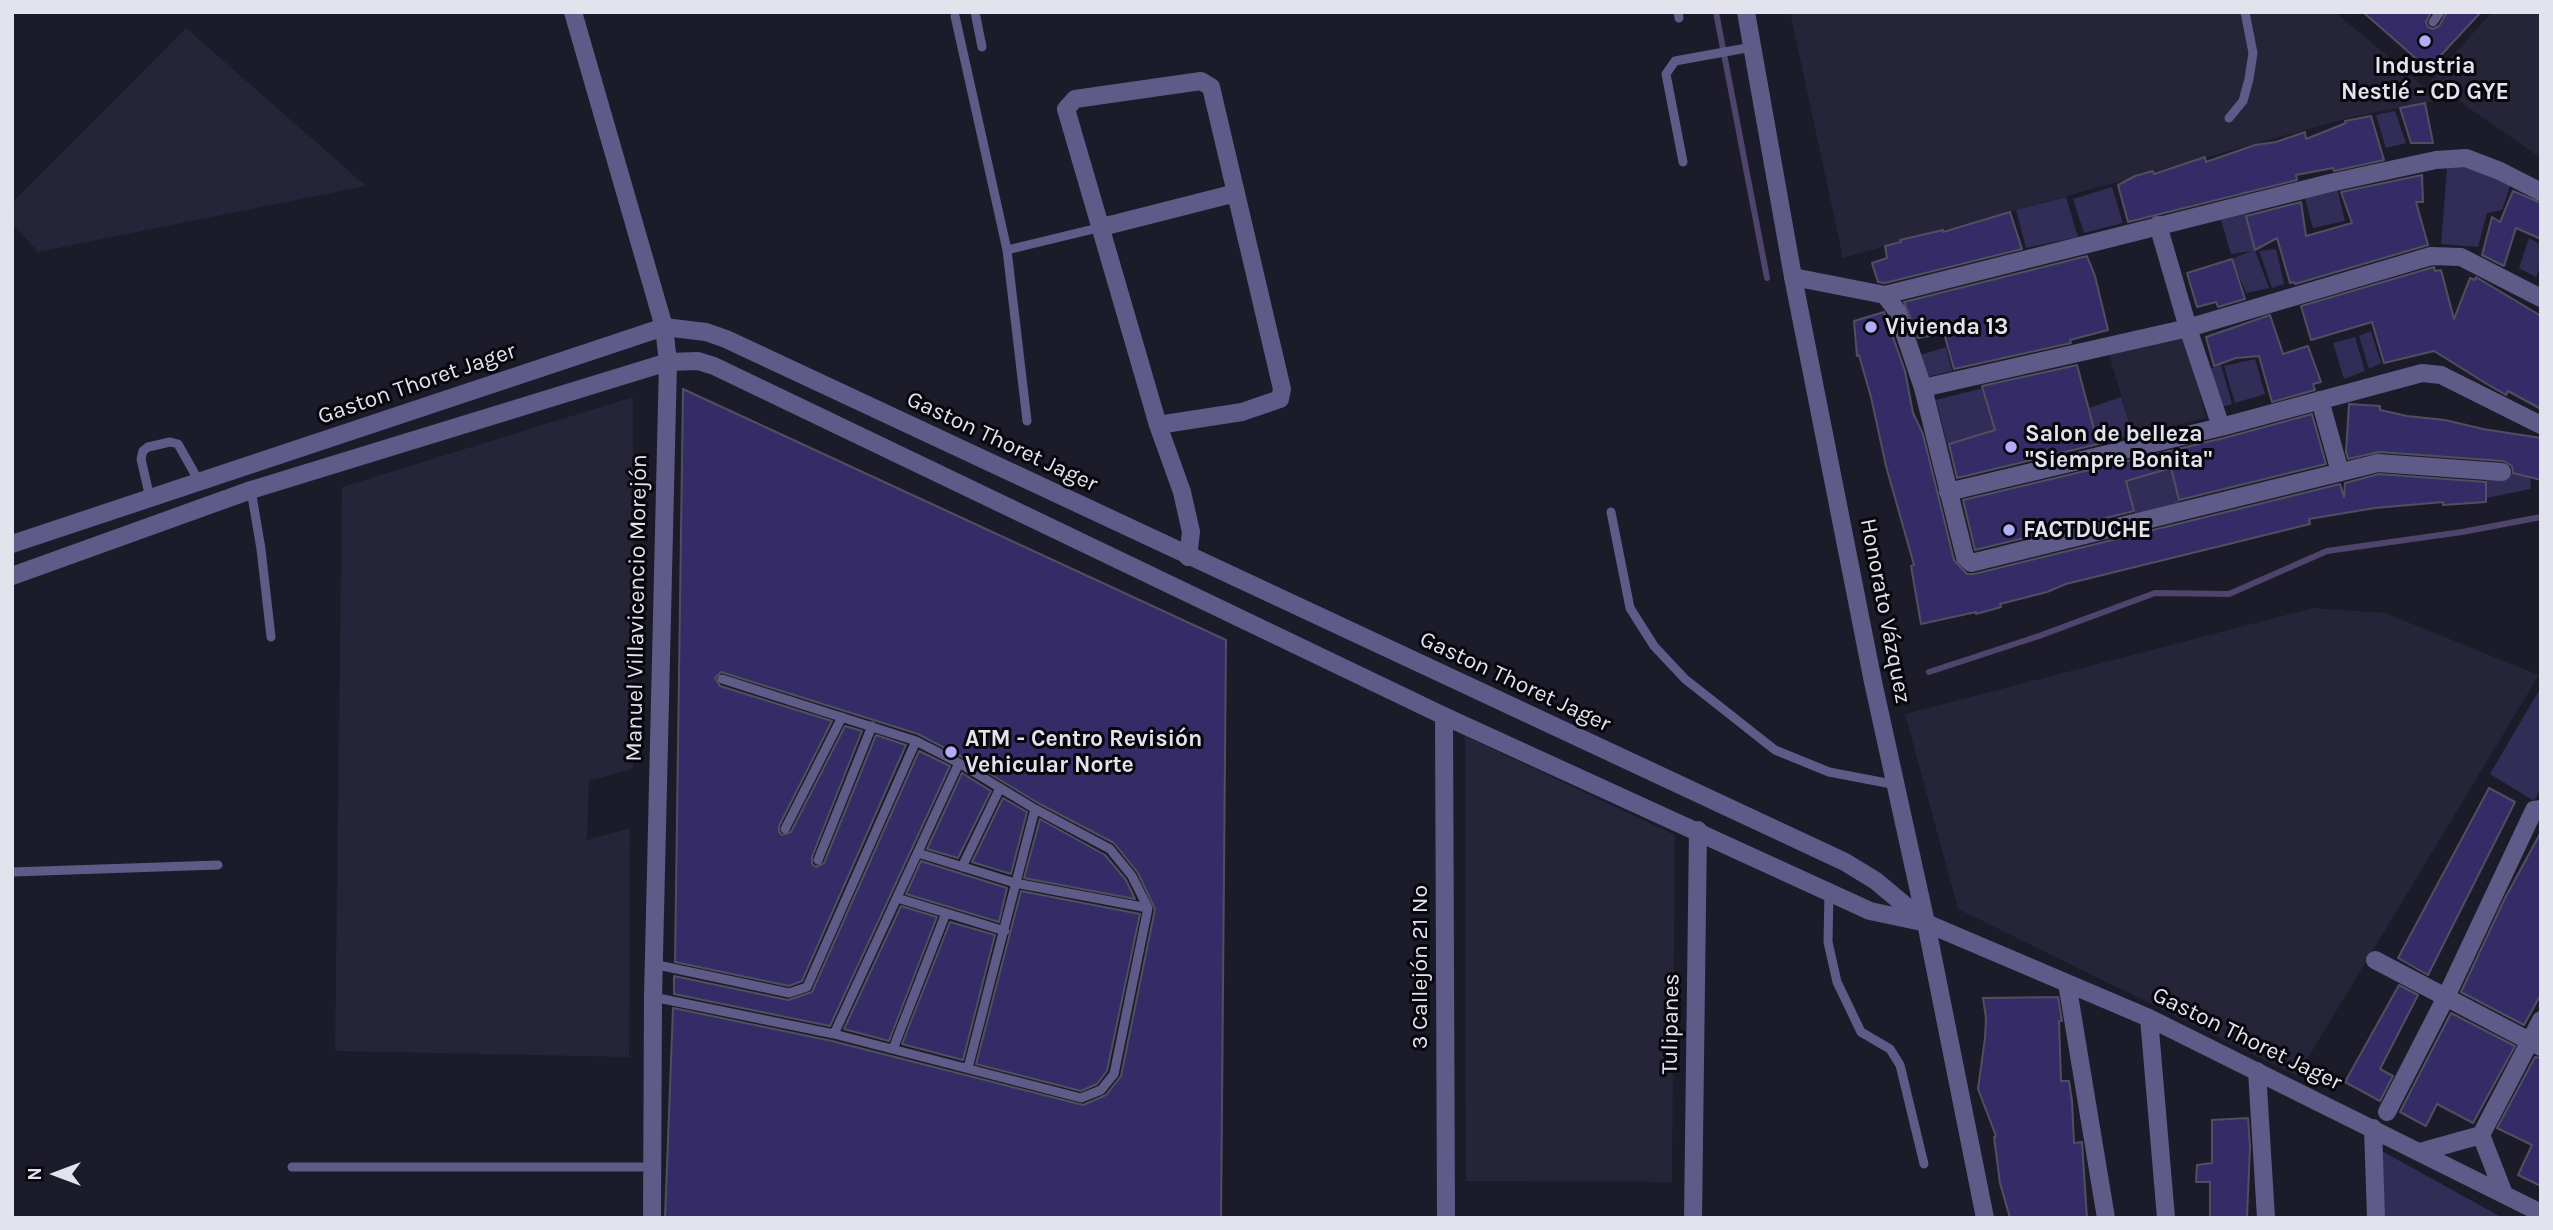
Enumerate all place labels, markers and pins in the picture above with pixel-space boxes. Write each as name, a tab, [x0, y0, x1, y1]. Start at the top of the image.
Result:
marker: Industria Nestlé - CD GYE	[2417, 33, 2433, 49]
place label: Industria Nestlé - CD GYE	[2341, 52, 2509, 106]
place label: Vivienda 13	[1885, 313, 2008, 341]
marker: Vivienda 13	[1863, 319, 1879, 335]
place label: Salon de belleza "Siempre Bonita"	[2025, 420, 2212, 474]
marker: Salon de belleza "Siempre Bonita"	[2003, 439, 2019, 455]
place label: FACTDUCHE	[2023, 516, 2151, 544]
marker: FACTDUCHE	[2001, 522, 2017, 538]
place label: ATM - Centro Revisión Vehicular Norte	[965, 725, 1202, 779]
marker: ATM - Centro Revisión Vehicular Norte	[943, 744, 959, 760]

